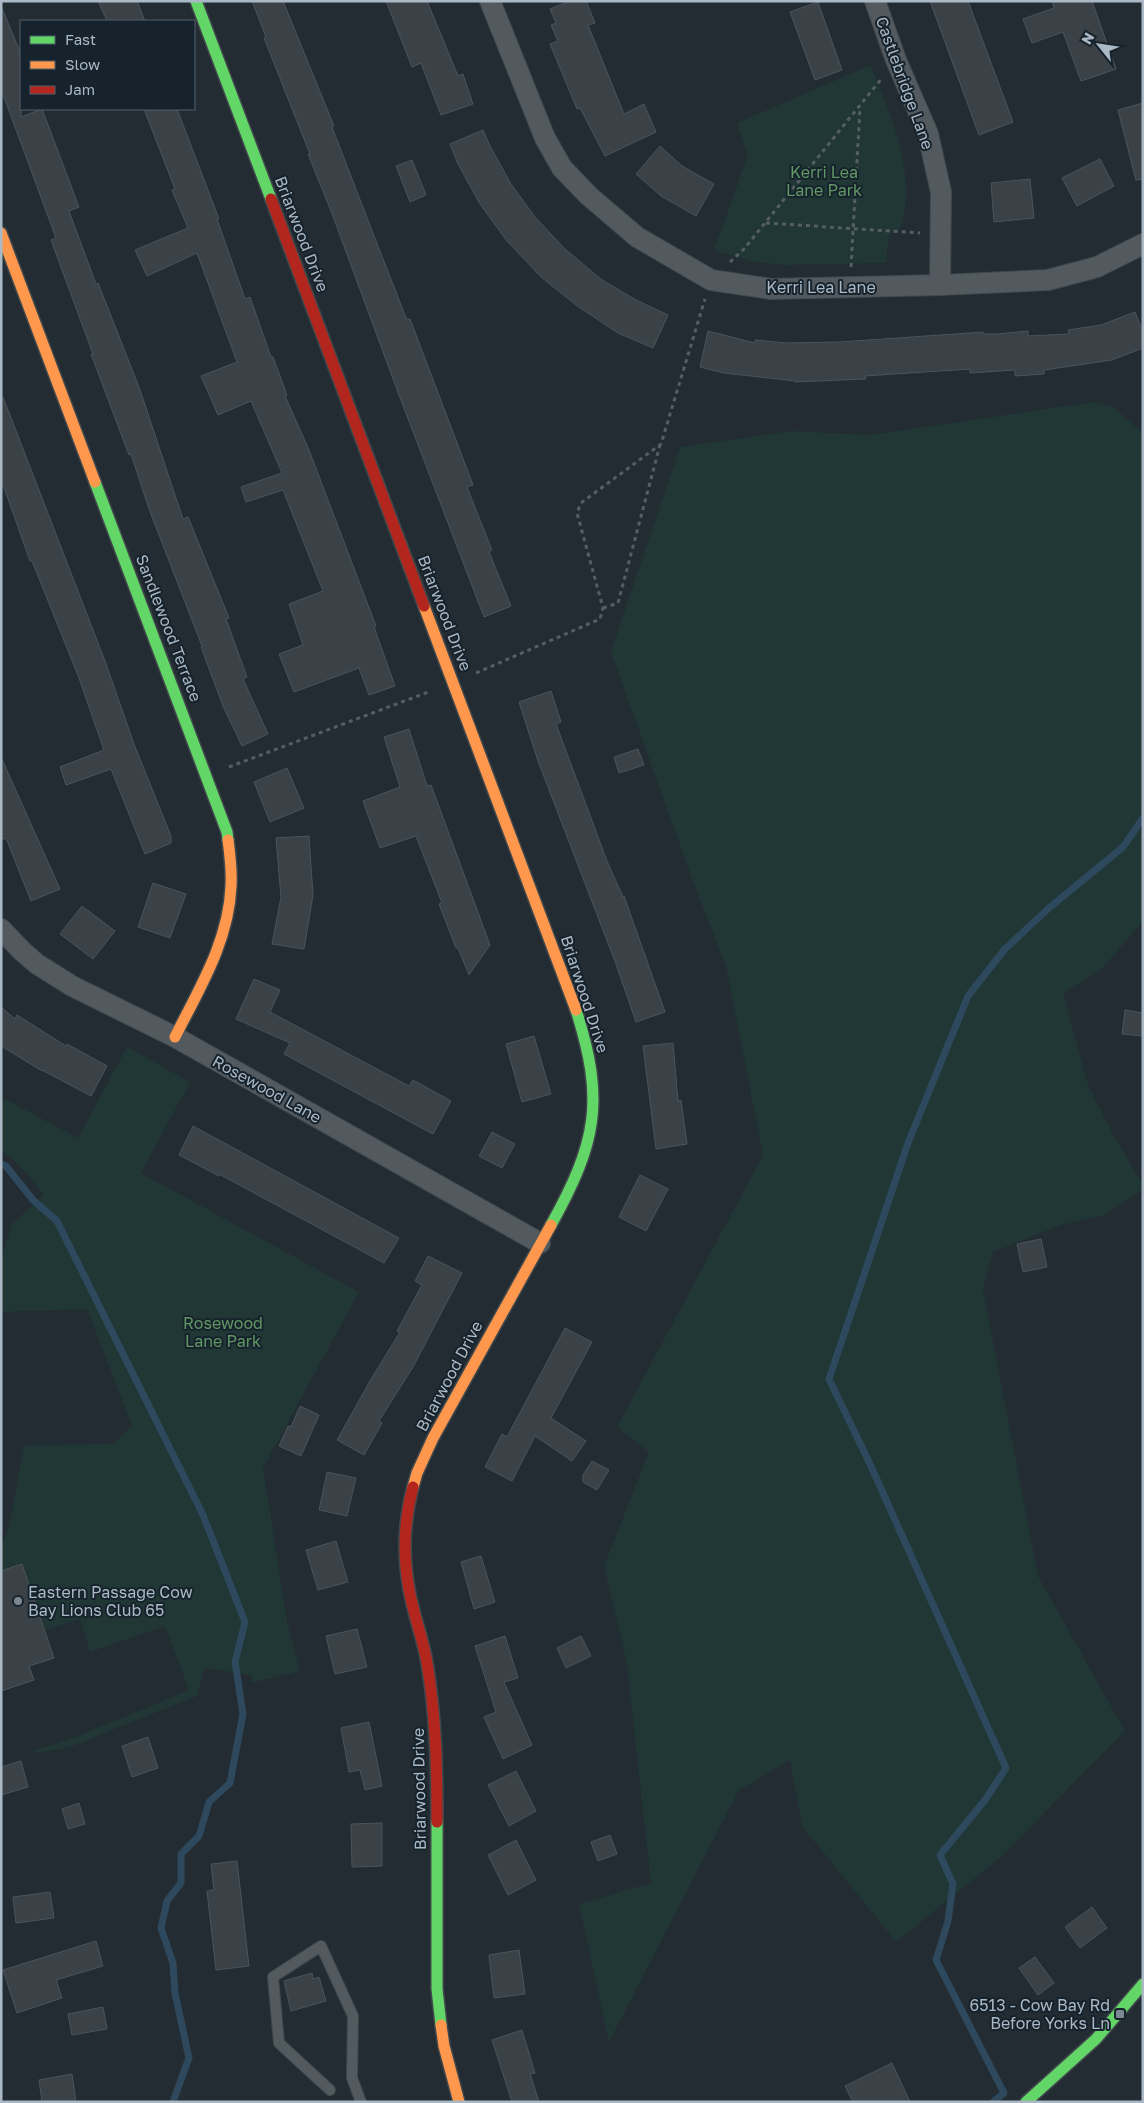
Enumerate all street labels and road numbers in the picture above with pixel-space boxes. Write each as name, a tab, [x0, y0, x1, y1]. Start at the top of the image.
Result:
street label: Castlebridge Lane	[872, 14, 938, 152]
street label: Briarwood Drive	[271, 173, 333, 295]
street label: Kerri Lea Lane	[766, 277, 876, 297]
street label: Sandlewood Terrace	[132, 552, 206, 704]
street label: Briarwood Drive	[414, 552, 476, 674]
street label: Briarwood Drive	[557, 933, 613, 1055]
street label: Rosewood Lane	[209, 1051, 325, 1127]
street label: Briarwood Drive	[411, 1317, 487, 1435]
street label: Briarwood Drive	[408, 1728, 430, 1850]

